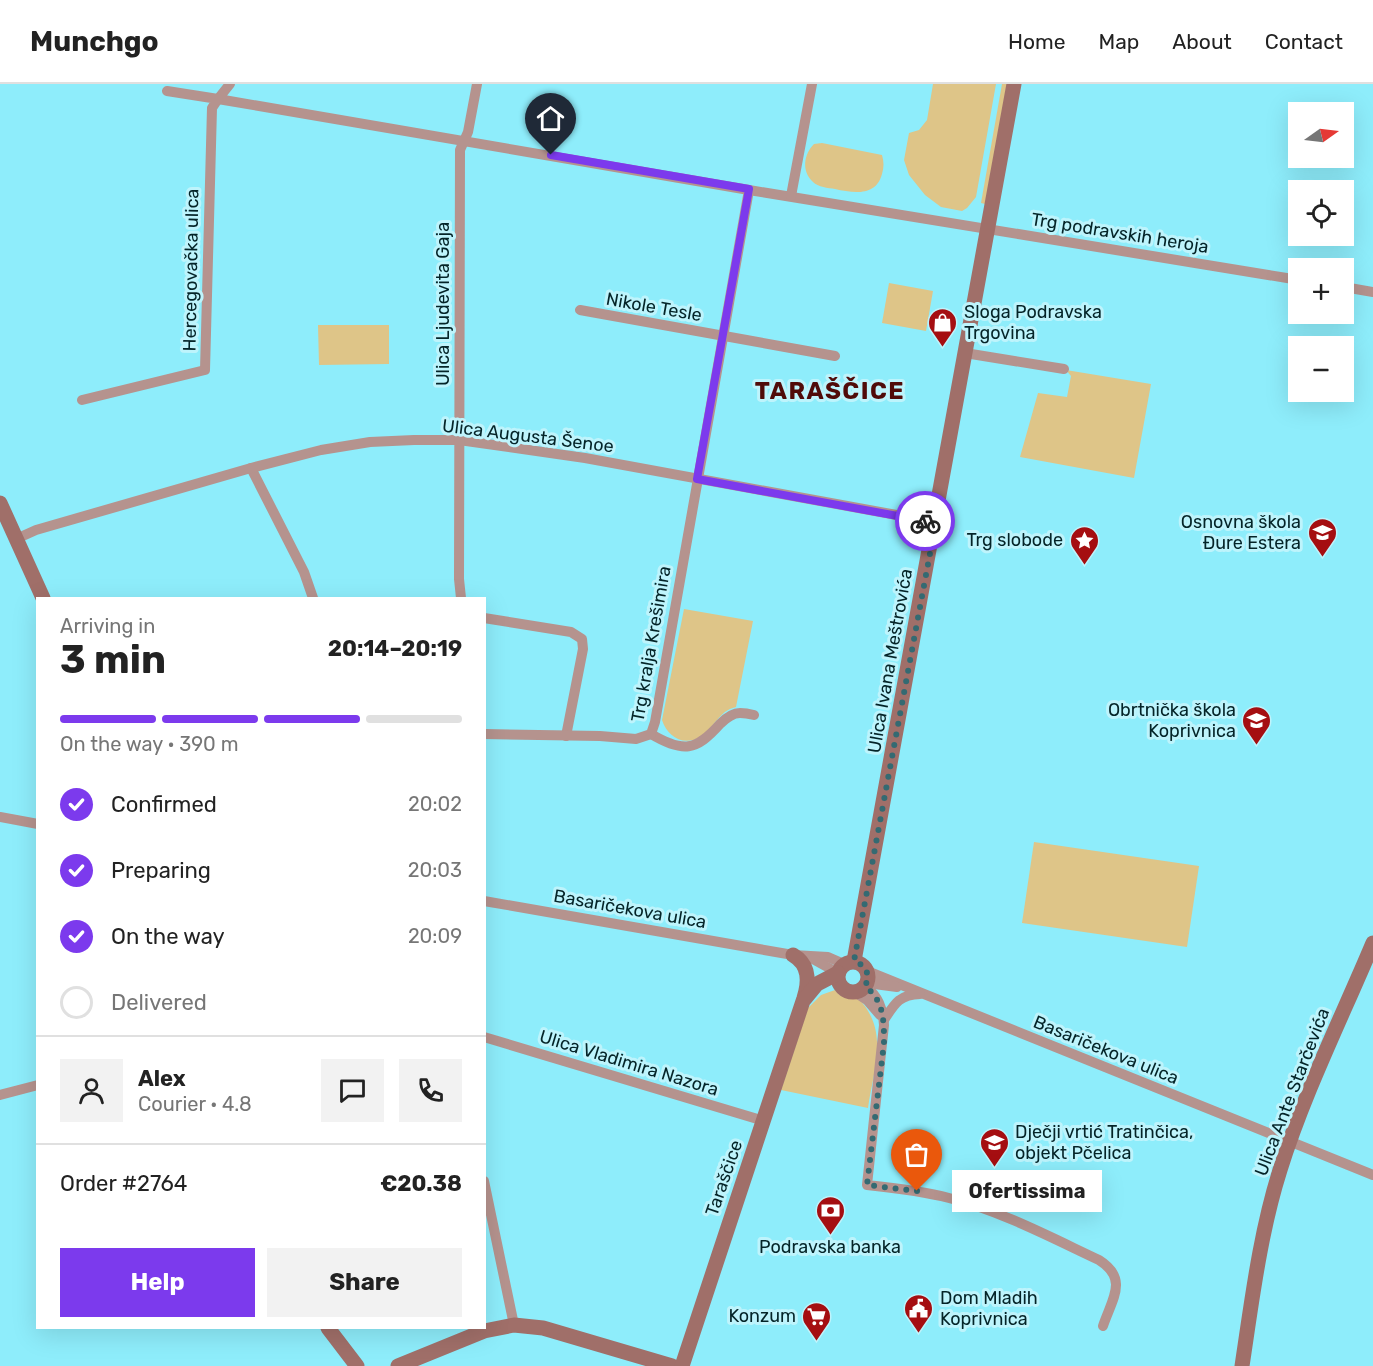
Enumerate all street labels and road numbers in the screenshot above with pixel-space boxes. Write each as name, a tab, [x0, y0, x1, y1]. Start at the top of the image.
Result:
street label: Hercegovačka ulica	[179, 188, 203, 352]
street label: Trg podravskih heroja	[1030, 208, 1210, 258]
street label: Ulica Ljudevita Gaja	[432, 222, 454, 386]
street label: Nikole Tesle	[604, 288, 704, 326]
street label: Ulica Augusta Šenoe	[441, 415, 615, 457]
street label: Trg kralja Krešimira	[626, 564, 676, 724]
street label: Ulica Ivana Meštrovića	[863, 567, 917, 755]
street label: Basaričekova ulica	[552, 885, 708, 933]
street label: Ulica Ante Starčevića	[1250, 1005, 1334, 1179]
street label: Basaričekova ulica	[1030, 1011, 1182, 1089]
street label: Ulica Vladimira Nazora	[537, 1025, 721, 1101]
street label: Taraščice	[701, 1137, 747, 1219]

